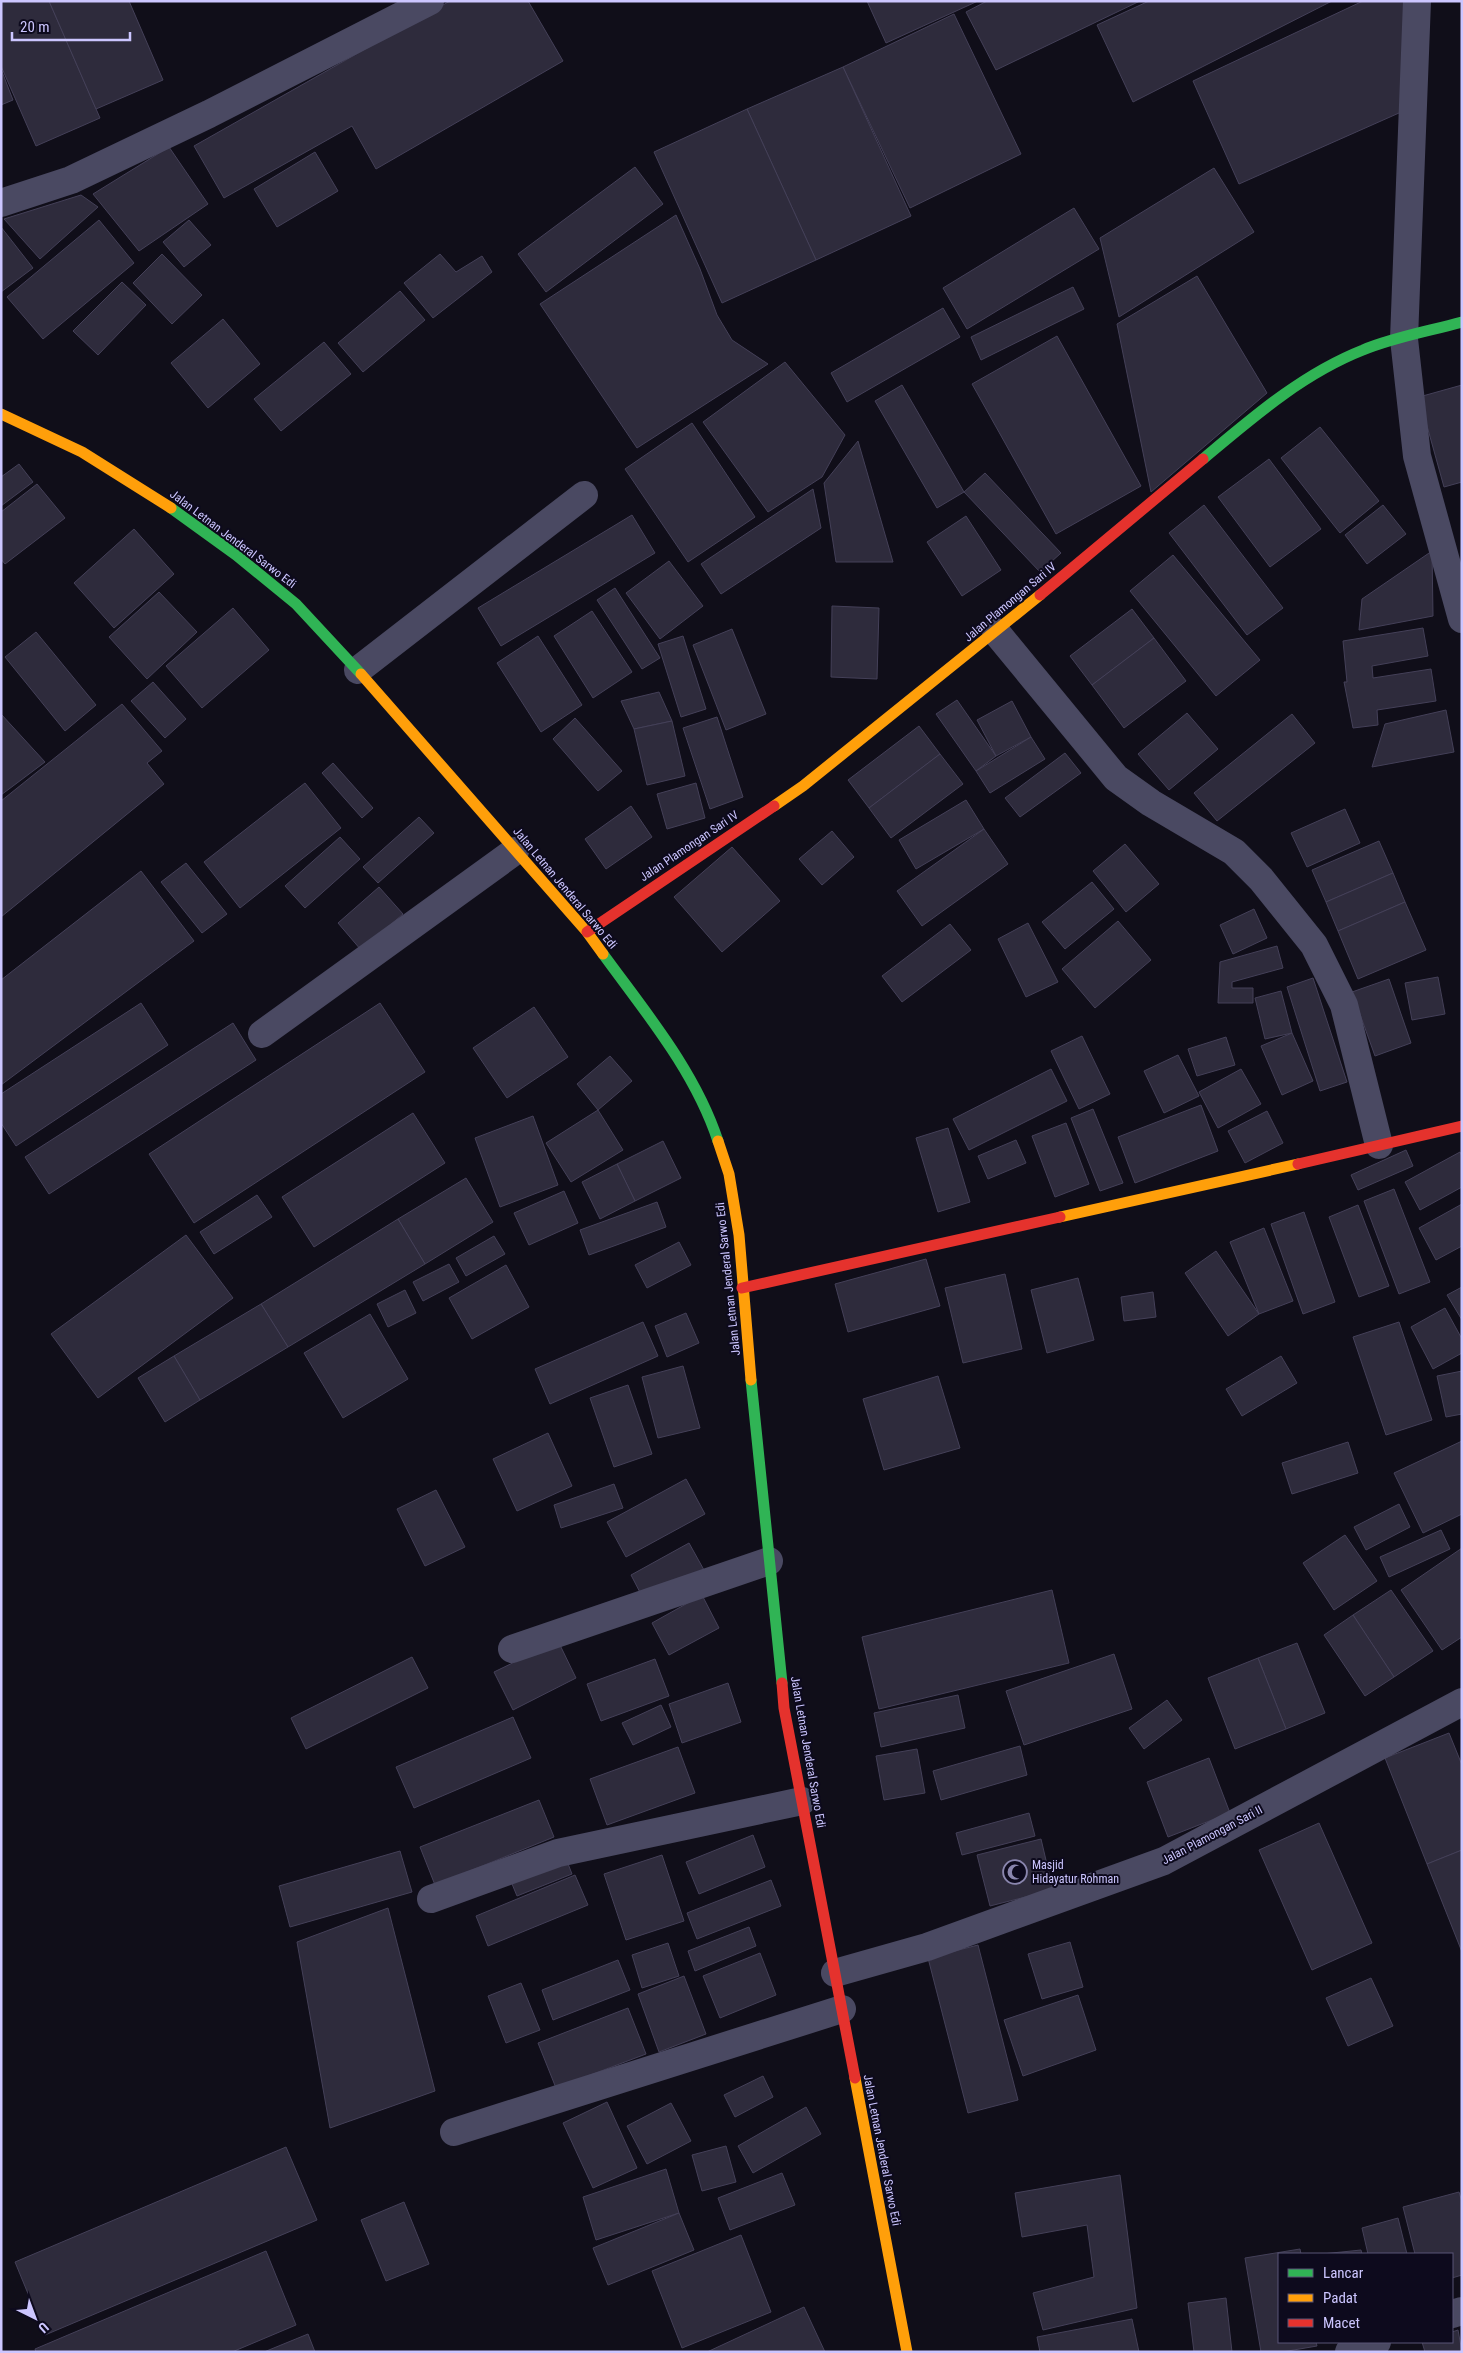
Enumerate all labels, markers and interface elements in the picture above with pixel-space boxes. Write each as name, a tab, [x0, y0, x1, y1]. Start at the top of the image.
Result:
scale bar	[12, 10, 130, 42]
text: 20 m	[20, 18, 50, 36]
street label: Jalan Letnan Jenderal Sarwo Edi	[167, 487, 299, 591]
street label: Jalan Plamongan Sari IV	[961, 559, 1059, 645]
street label: Jalan Plamongan Sari IV	[637, 808, 741, 884]
street label: Jalan Letnan Jenderal Sarwo Edi	[510, 825, 620, 951]
street label: Jalan Letnan Jenderal Sarwo Edi	[713, 1202, 743, 1356]
street label: Jalan Letnan Jenderal Sarwo Edi	[788, 1675, 828, 1829]
street label: Jalan Plamongan Sari II	[1159, 1803, 1265, 1867]
place label: Masjid Hidayatur Rohman	[1032, 1858, 1119, 1886]
mosque icon: Masjid Hidayatur Rohman	[1002, 1859, 1028, 1885]
street label: Jalan Letnan Jenderal Sarwo Edi	[860, 2073, 904, 2227]
legend	[1278, 2253, 1453, 2343]
text: Lancar	[1323, 2264, 1364, 2282]
text: Padat	[1323, 2289, 1357, 2307]
north arrow	[10, 2293, 60, 2343]
text: Macet	[1323, 2314, 1360, 2332]
text: U	[35, 2319, 52, 2336]

